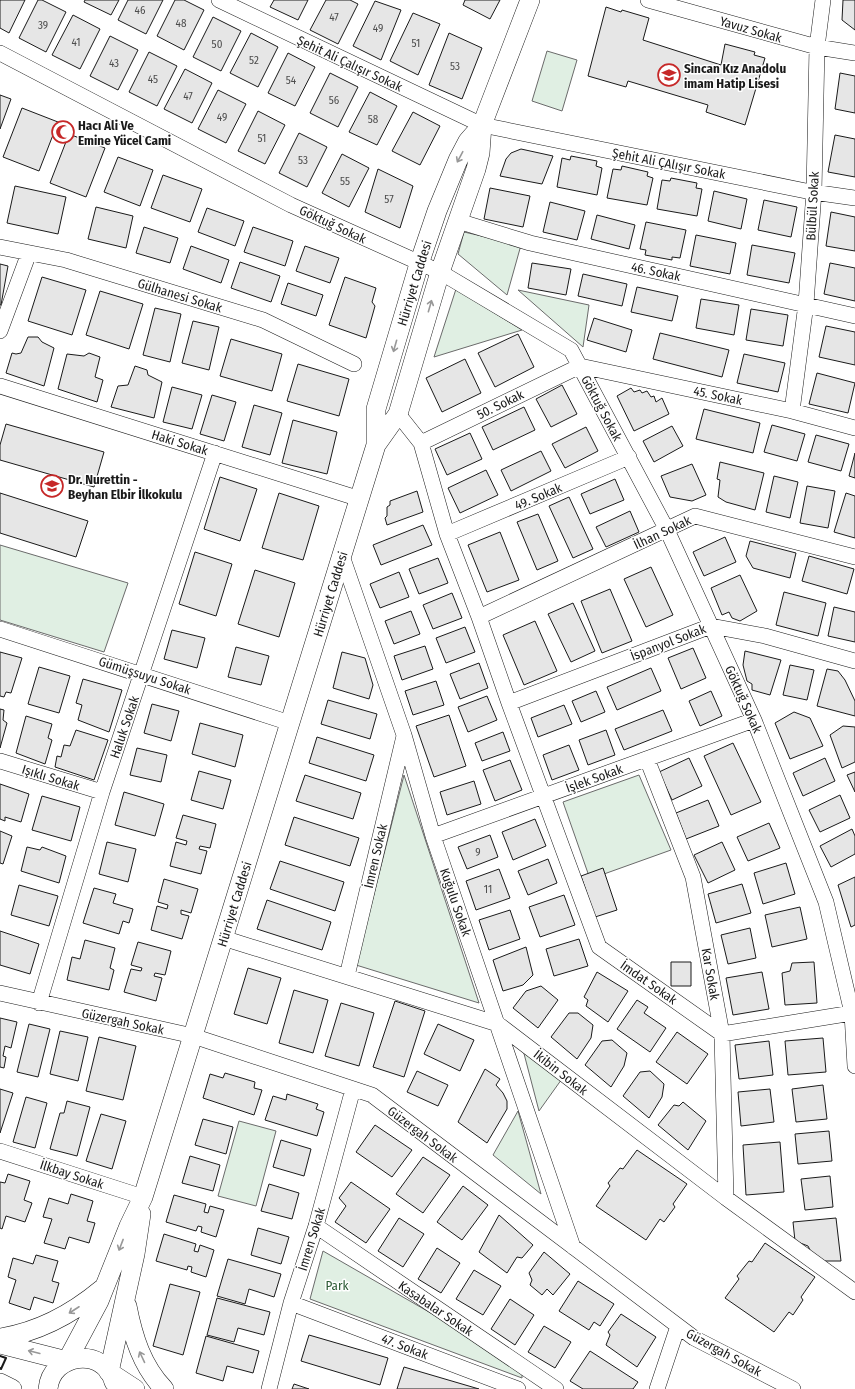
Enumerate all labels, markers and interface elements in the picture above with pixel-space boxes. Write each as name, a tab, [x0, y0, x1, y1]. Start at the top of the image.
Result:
house number: 46	[135, 4, 146, 17]
house number: 47	[329, 11, 339, 24]
street label: Yavuz Sokak	[718, 13, 785, 46]
house number: 48	[176, 17, 187, 30]
house number: 39	[38, 19, 48, 32]
house number: 49	[373, 22, 383, 35]
street label: Şehit Ali Çalışır Sokak	[295, 32, 406, 95]
house number: 41	[71, 36, 81, 49]
house number: 51	[412, 37, 420, 50]
house number: 50	[212, 38, 223, 51]
house number: 52	[249, 54, 259, 67]
house number: 43	[109, 57, 119, 70]
house number: 53	[450, 60, 460, 73]
place label: Sincan Kız Anadolu imam Hatip Lisesi	[684, 61, 786, 91]
school or university icon: Sincan Kız Anadolu imam Hatip Lisesi	[656, 62, 682, 88]
house number: 45	[148, 73, 158, 86]
house number: 54	[286, 74, 297, 87]
house number: 47	[183, 90, 193, 103]
house number: 56	[329, 94, 340, 107]
house number: 49	[217, 111, 227, 124]
house number: 58	[368, 113, 379, 126]
place label: Hacı Ali Ve Emine Yücel Cami	[78, 118, 171, 148]
mosque icon: Hacı Ali Ve Emine Yücel Cami	[50, 119, 76, 145]
house number: 51	[258, 132, 266, 145]
street label: Şehit Ali ÇAlışır Sokak	[611, 145, 728, 182]
one-way arrow	[455, 151, 463, 163]
house number: 53	[298, 154, 308, 167]
street label: Bülbül Sokak	[803, 170, 822, 241]
house number: 55	[340, 175, 350, 188]
house number: 57	[384, 193, 394, 206]
street label: Göktuğ Sokak	[297, 202, 369, 247]
street label: Hürriyet Caddesi	[394, 239, 435, 328]
street label: 46. Sokak	[630, 259, 683, 284]
street label: Gülhanesi Sokak	[136, 275, 225, 316]
one-way arrow	[427, 300, 434, 313]
one-way arrow	[391, 339, 398, 352]
street label: Göktuğ Sokak	[578, 373, 626, 444]
street label: 45. Sokak	[692, 383, 745, 408]
street label: 50. Sokak	[474, 386, 527, 422]
street label: Haki Sokak	[150, 427, 211, 458]
place label: Dr. Nurettin - Beyhan Elbir İlkokulu	[68, 472, 182, 502]
school or university icon: Dr. Nurettin - Beyhan Elbir İlkokulu	[39, 473, 65, 499]
street label: 49. Sokak	[512, 479, 565, 513]
street label: İlhan Sokak	[631, 512, 694, 552]
street label: Hürriyet Caddesi	[310, 550, 351, 639]
street label: İspanyol Sokak	[628, 621, 709, 664]
street label: Gümüşsuyu Sokak	[97, 654, 194, 698]
street label: Göktuğ Sokak	[722, 663, 765, 736]
street label: Haluk Sokak	[107, 693, 142, 760]
street label: İşlek Sokak	[564, 761, 626, 796]
street label: Işıklı Sokak	[20, 762, 82, 794]
street label: İmren Sokak	[361, 822, 390, 890]
house number: 9	[475, 846, 481, 859]
street label: Hürriyet Caddesi	[214, 860, 255, 949]
street label: Kuğulu Sokak	[437, 866, 475, 939]
house number: 11	[484, 883, 492, 896]
street label: Kar Sokak	[699, 947, 723, 1002]
street label: İmdat Sokak	[618, 957, 681, 1008]
street label: Güzergah Sokak	[80, 1005, 166, 1038]
street label: İkibin Sokak	[531, 1047, 591, 1099]
street label: Güzergah Sokak	[385, 1103, 461, 1166]
street label: İlkbay Sokak	[38, 1157, 107, 1192]
street label: İmren Sokak	[295, 1205, 328, 1273]
one-way arrow	[117, 1239, 125, 1251]
park label: Park	[325, 1278, 349, 1293]
street label: Kasabalar Sokak	[396, 1278, 477, 1339]
one-way arrow	[68, 1307, 80, 1315]
street label: Güzergah Sokak	[683, 1326, 765, 1380]
street label: 47. Sokak	[379, 1331, 431, 1363]
one-way arrow	[27, 1348, 40, 1356]
one-way arrow	[138, 1351, 145, 1363]

